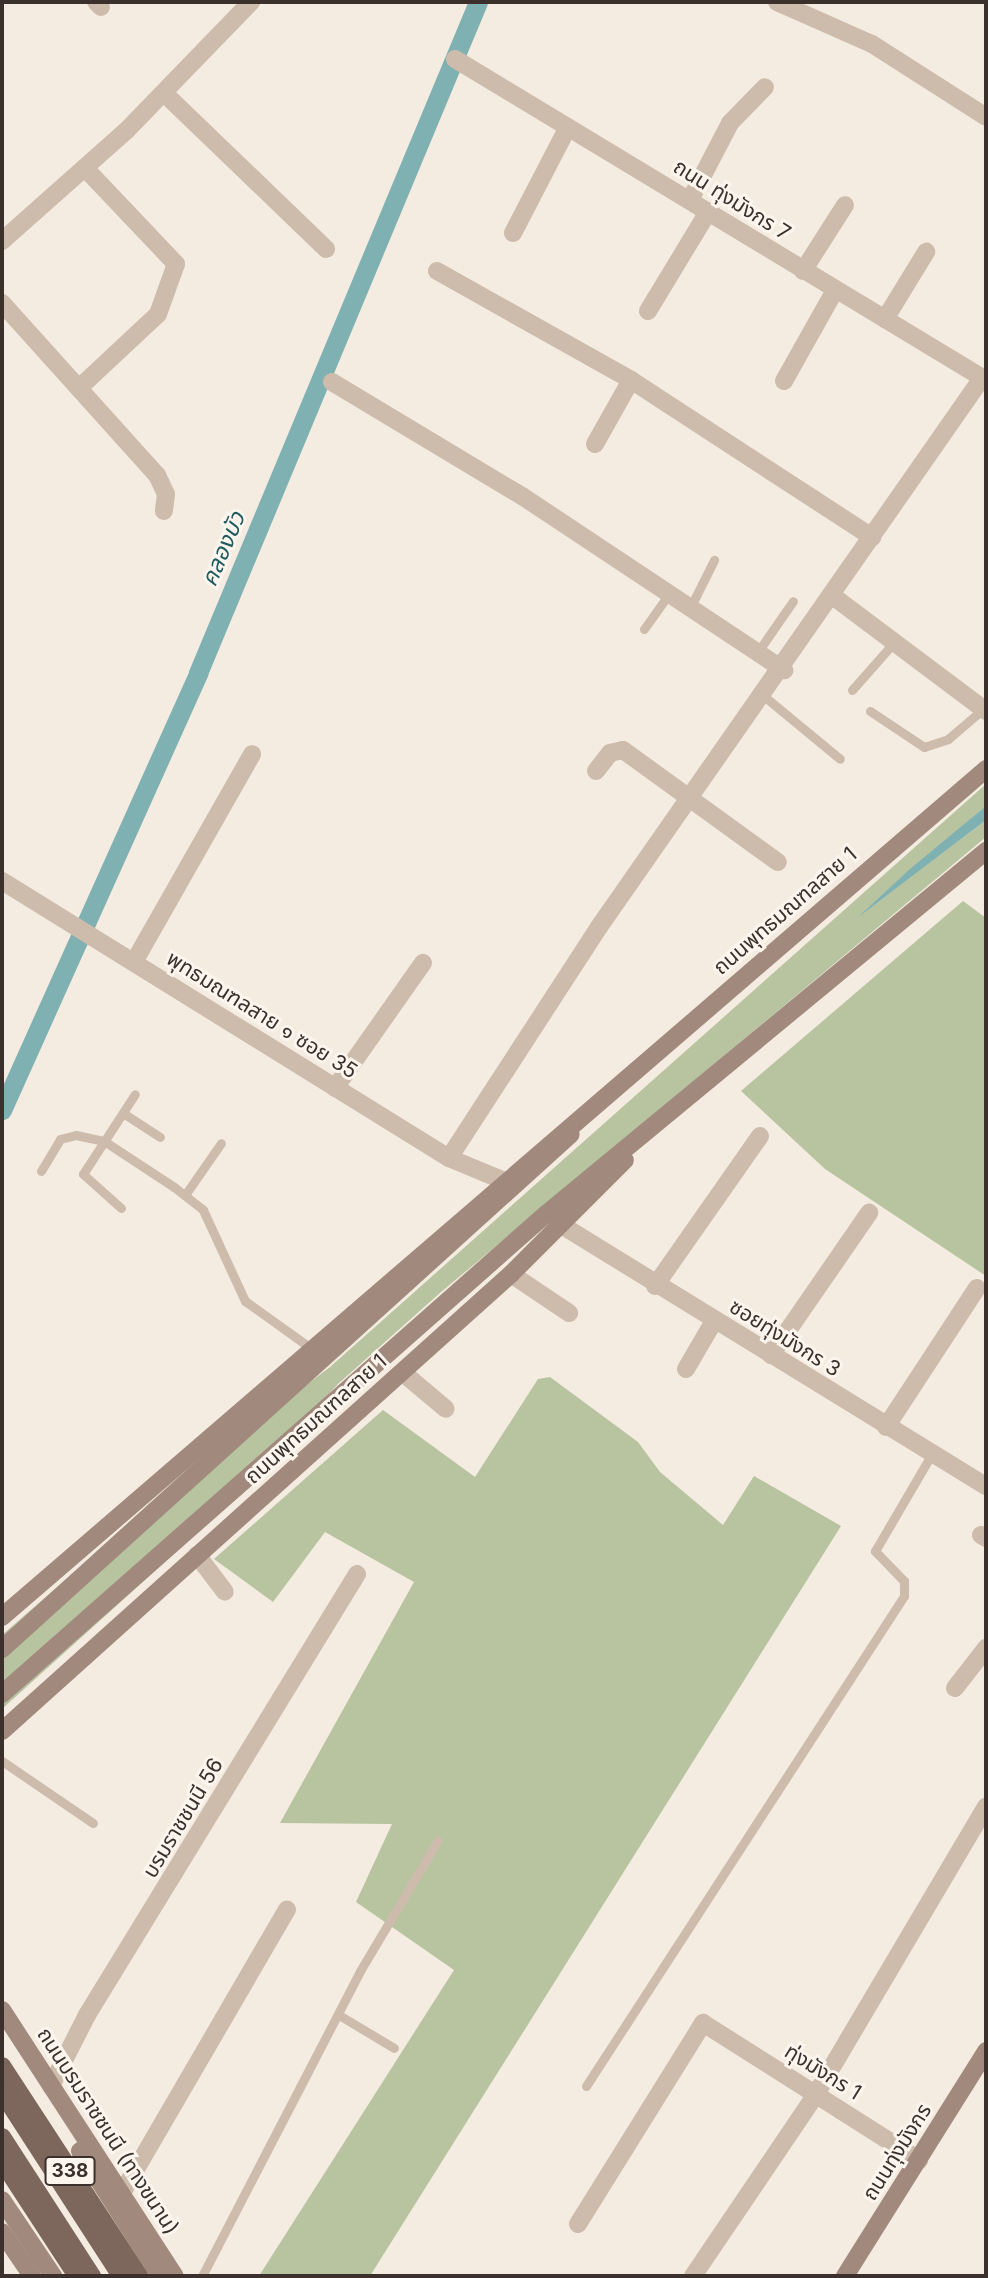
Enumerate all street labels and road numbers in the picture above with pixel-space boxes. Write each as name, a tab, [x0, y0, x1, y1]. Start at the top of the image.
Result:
street label: ถนน ทุ่งมังกร 7	[669, 154, 795, 246]
street label: ถนนพุทธมณฑลสาย 1	[708, 842, 862, 980]
street label: พุทธมณฑลสาย ๑ ซอย 35	[162, 946, 362, 1084]
street label: ซอยทุ่งมังกร 3	[725, 1294, 845, 1382]
street label: ถนนพุทธมณฑลสาย 1	[240, 1349, 392, 1489]
street label: บรมราชชนนี 56	[137, 1754, 229, 1882]
street label: ถนนบรมราชชนนี (ทางขนาน)	[32, 2023, 184, 2239]
street label: ทุ่งมังกร 1	[780, 2039, 866, 2105]
street label: ถนนทุ่งมังกร	[857, 2099, 937, 2205]
road number: 338	[44, 2156, 96, 2186]

